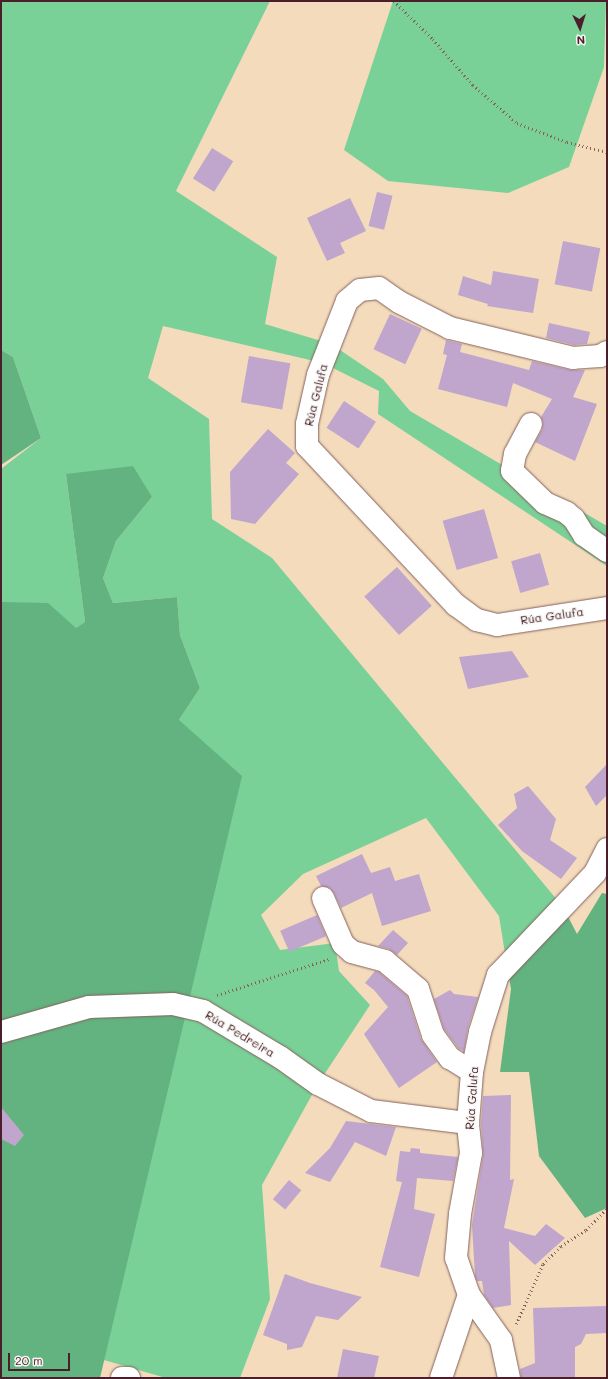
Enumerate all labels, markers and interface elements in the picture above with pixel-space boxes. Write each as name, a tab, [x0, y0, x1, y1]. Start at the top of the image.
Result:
north arrow	[560, 8, 600, 48]
text: N	[576, 33, 586, 48]
street label: Rúa Galufa	[301, 362, 331, 428]
street label: Rúa Galufa	[519, 604, 585, 628]
street label: Rúa Pedreira	[203, 1008, 277, 1060]
street label: Rúa Galufa	[463, 1066, 481, 1130]
scale bar	[10, 1345, 72, 1371]
text: 20 m	[15, 1352, 43, 1368]

